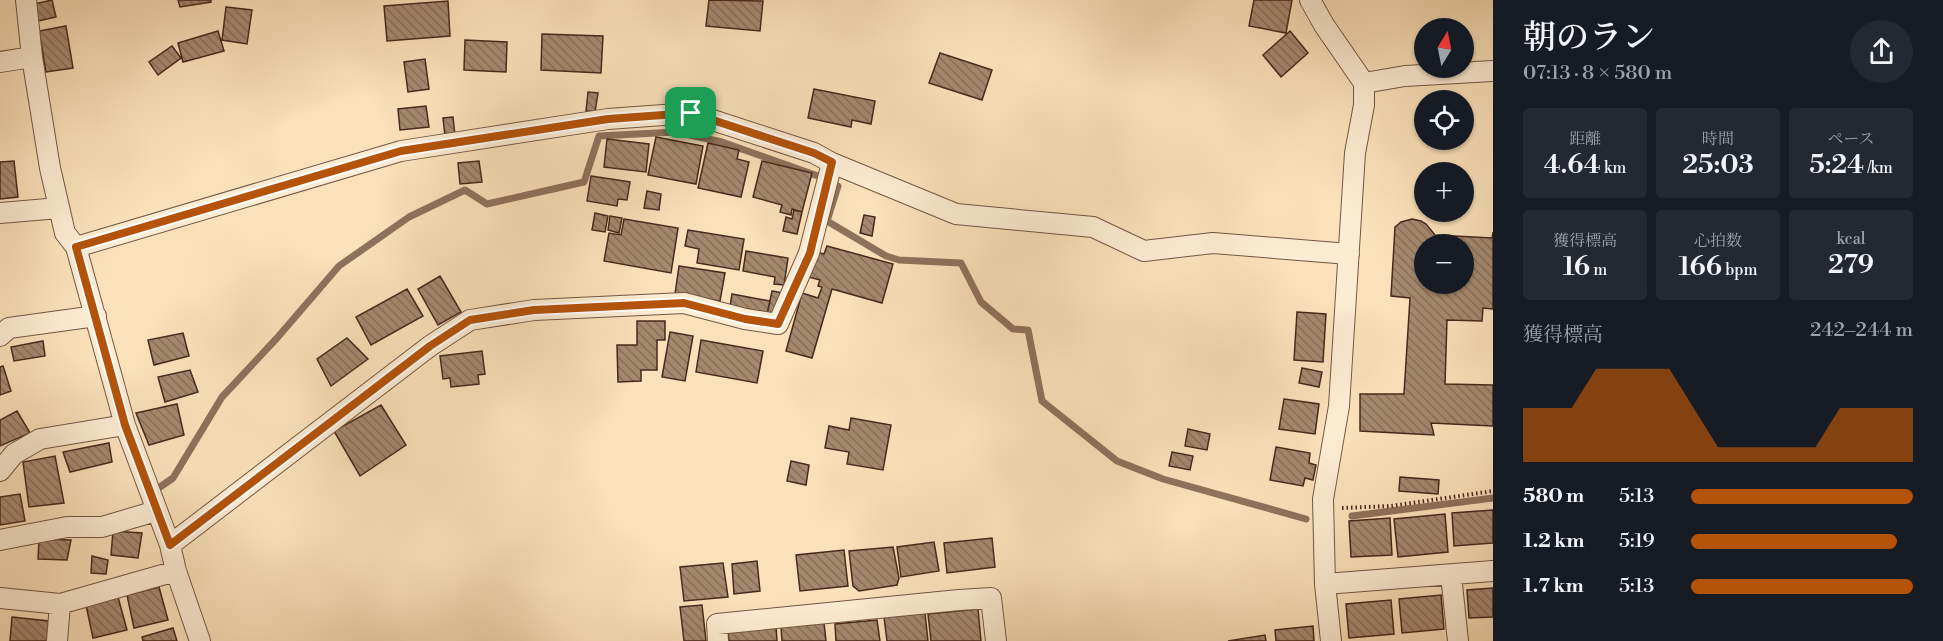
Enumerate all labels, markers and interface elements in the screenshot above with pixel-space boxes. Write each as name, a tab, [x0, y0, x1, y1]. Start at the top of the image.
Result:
north arrow	[1414, 18, 1474, 78]
map controls	[1414, 18, 1474, 294]
text: 朝のラン	[1523, 18, 1655, 59]
button: share	[1850, 20, 1913, 83]
text: 07:13 · 8 × 580 m	[1523, 61, 1672, 86]
pin	[665, 87, 716, 138]
button: locate	[1414, 90, 1474, 150]
icon: arrive	[674, 96, 707, 129]
text: 距離	[1569, 129, 1601, 149]
text: 時間	[1702, 129, 1734, 149]
text: ペース	[1827, 129, 1875, 149]
text: 4.64	[1544, 149, 1601, 181]
text: 25:03	[1682, 149, 1754, 181]
text: 5:24	[1809, 149, 1864, 181]
text: km	[1601, 158, 1626, 178]
text: /km	[1864, 158, 1893, 178]
button: +	[1414, 162, 1474, 222]
text: kcal	[1836, 229, 1866, 249]
text: 獲得標高	[1553, 231, 1617, 251]
text: 心拍数	[1694, 231, 1742, 251]
button: −	[1414, 234, 1474, 294]
text: 279	[1828, 249, 1874, 281]
text: 16	[1563, 251, 1590, 283]
text: 166	[1678, 251, 1722, 283]
text: m	[1590, 260, 1607, 280]
text: bpm	[1722, 260, 1758, 280]
text: 242–244 m	[1810, 318, 1913, 343]
text: 獲得標高	[1523, 323, 1603, 348]
text: 580 m	[1523, 484, 1584, 509]
text: 5:13	[1619, 484, 1654, 509]
text: 1.2 km	[1523, 529, 1585, 554]
text: 5:19	[1619, 529, 1655, 554]
text: 1.7 km	[1523, 574, 1584, 599]
text: 5:13	[1619, 574, 1654, 599]

